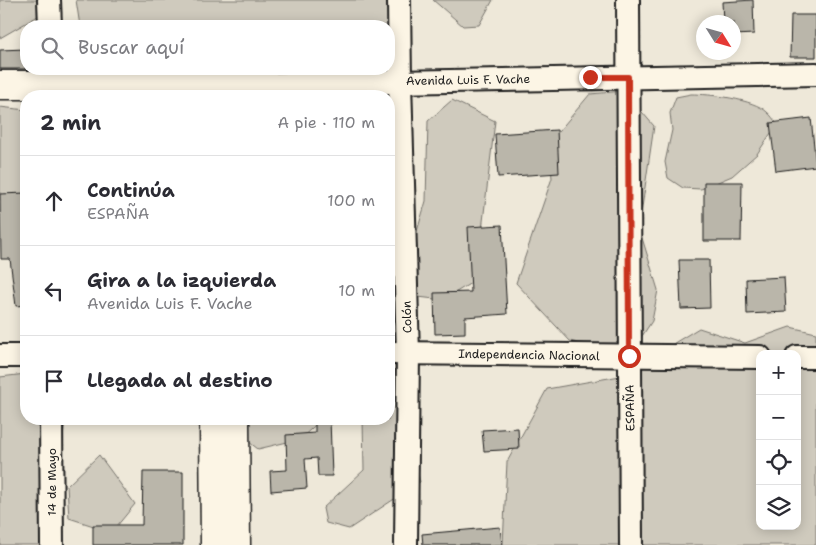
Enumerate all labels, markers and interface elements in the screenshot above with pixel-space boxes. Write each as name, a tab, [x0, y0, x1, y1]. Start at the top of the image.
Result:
north arrow	[696, 15, 741, 60]
search box	[20, 20, 395, 75]
icon: search	[38, 34, 66, 62]
text: Buscar aquí	[78, 35, 184, 60]
route end	[579, 66, 602, 89]
street label: Avenida Luis F. Vache	[406, 71, 530, 89]
text: 2 min	[40, 109, 101, 137]
text: A pie · 110 m	[278, 112, 375, 133]
text: Continúa	[87, 178, 175, 203]
icon: ahead	[40, 187, 68, 215]
text: 100 m	[327, 190, 375, 211]
text: ESPAÑA	[87, 203, 149, 224]
text: Gira a la izquierda	[87, 268, 276, 293]
icon: left	[40, 277, 68, 305]
text: 10 m	[338, 280, 375, 301]
text: Avenida Luis F. Vache	[87, 293, 253, 314]
street label: Colón	[398, 301, 416, 333]
route start	[618, 345, 641, 368]
street label: Independencia Nacional	[458, 346, 600, 364]
map controls	[756, 350, 801, 530]
button: +	[756, 350, 801, 395]
icon: arrive	[40, 367, 68, 395]
text: Llegada al destino	[87, 368, 273, 393]
street label: ESPAÑA	[622, 384, 638, 432]
button: −	[756, 395, 801, 440]
button: locate	[756, 440, 801, 485]
street label: 14 de Mayo	[44, 448, 60, 516]
button: layers	[756, 485, 801, 530]

